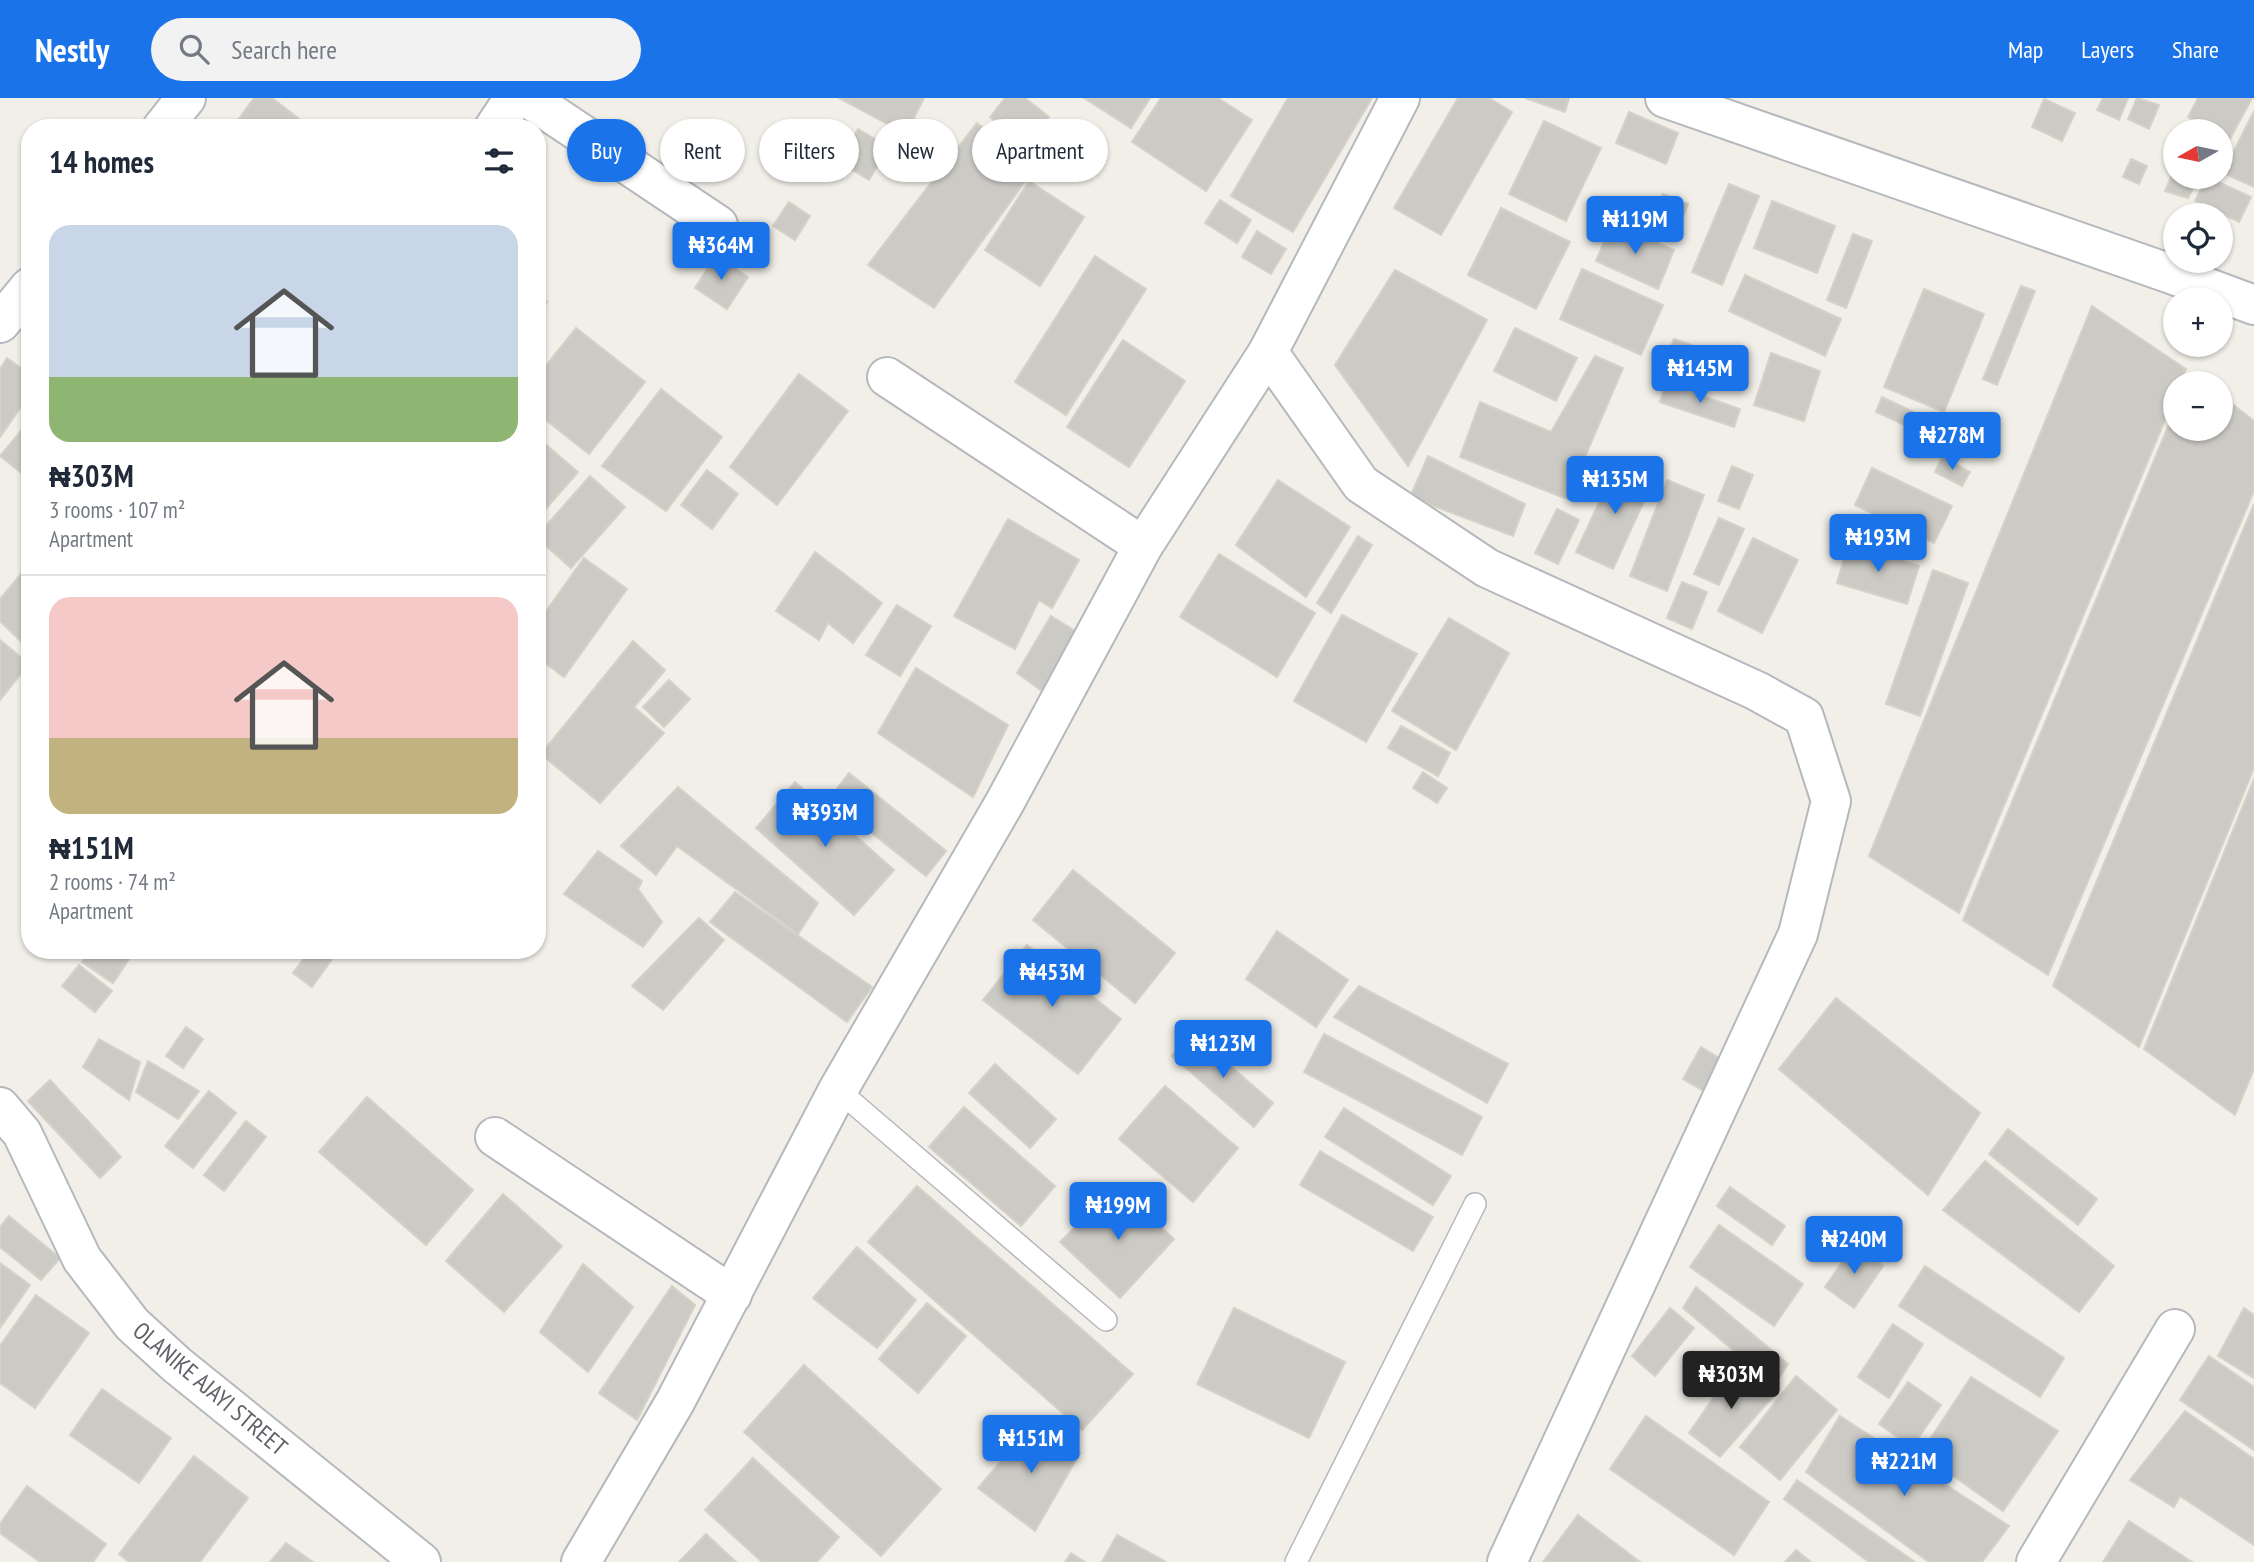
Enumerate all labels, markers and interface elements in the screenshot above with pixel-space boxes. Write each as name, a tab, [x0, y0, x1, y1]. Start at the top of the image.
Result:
search box	[151, 18, 641, 81]
text: Nestly	[35, 28, 109, 71]
icon: search	[175, 30, 213, 68]
text: Search here	[231, 33, 337, 66]
text: Map	[2008, 34, 2043, 65]
text: Layers	[2081, 34, 2134, 65]
text: Share	[2172, 34, 2219, 65]
chip: Buy	[567, 119, 646, 182]
chip: Rent	[660, 119, 745, 182]
chip: Filters	[759, 119, 859, 182]
chip: New	[873, 119, 958, 182]
chip: Apartment	[972, 119, 1108, 182]
north arrow	[2163, 119, 2233, 189]
map controls	[2163, 119, 2233, 441]
text: 14 homes	[49, 142, 154, 181]
icon: filters	[480, 142, 518, 180]
pin: ₦119M	[1586, 197, 1684, 256]
button: locate	[2163, 203, 2233, 273]
text: ₦119M	[1603, 204, 1667, 233]
pin: ₦364M	[672, 222, 770, 282]
text: ₦364M	[689, 230, 753, 259]
icon: home	[221, 270, 347, 396]
button: +	[2163, 287, 2233, 357]
pin: ₦145M	[1651, 345, 1749, 405]
text: ₦145M	[1668, 353, 1732, 382]
button: −	[2163, 371, 2233, 441]
pin: ₦278M	[1903, 412, 2001, 472]
text: ₦278M	[1920, 420, 1984, 449]
text: ₦303M	[49, 456, 134, 495]
pin: ₦135M	[1566, 456, 1664, 516]
text: ₦135M	[1583, 464, 1647, 493]
text: 3 rooms · 107 m²	[49, 495, 185, 524]
pin: ₦193M	[1829, 514, 1927, 574]
text: ₦193M	[1846, 522, 1910, 551]
text: Apartment	[49, 524, 133, 553]
icon: home	[221, 642, 347, 768]
pin: ₦393M	[776, 790, 874, 849]
text: ₦393M	[793, 797, 857, 826]
text: ₦151M	[49, 828, 134, 867]
text: 2 rooms · 74 m²	[49, 867, 176, 896]
text: Apartment	[49, 896, 133, 925]
pin: ₦453M	[1003, 950, 1101, 1009]
text: ₦453M	[1020, 957, 1084, 986]
pin: ₦123M	[1174, 1020, 1272, 1080]
text: ₦123M	[1191, 1028, 1255, 1057]
pin: ₦199M	[1069, 1182, 1167, 1242]
text: ₦199M	[1086, 1190, 1150, 1219]
pin: ₦240M	[1805, 1216, 1903, 1276]
text: ₦240M	[1822, 1224, 1886, 1253]
street label: OLANIKE AJAYI STREET	[127, 1315, 294, 1462]
pin: ₦303M	[1682, 1352, 1780, 1411]
text: ₦303M	[1699, 1359, 1763, 1388]
pin: ₦151M	[982, 1416, 1080, 1475]
text: ₦151M	[999, 1423, 1063, 1452]
pin: ₦221M	[1855, 1438, 1953, 1498]
text: ₦221M	[1872, 1446, 1936, 1475]

